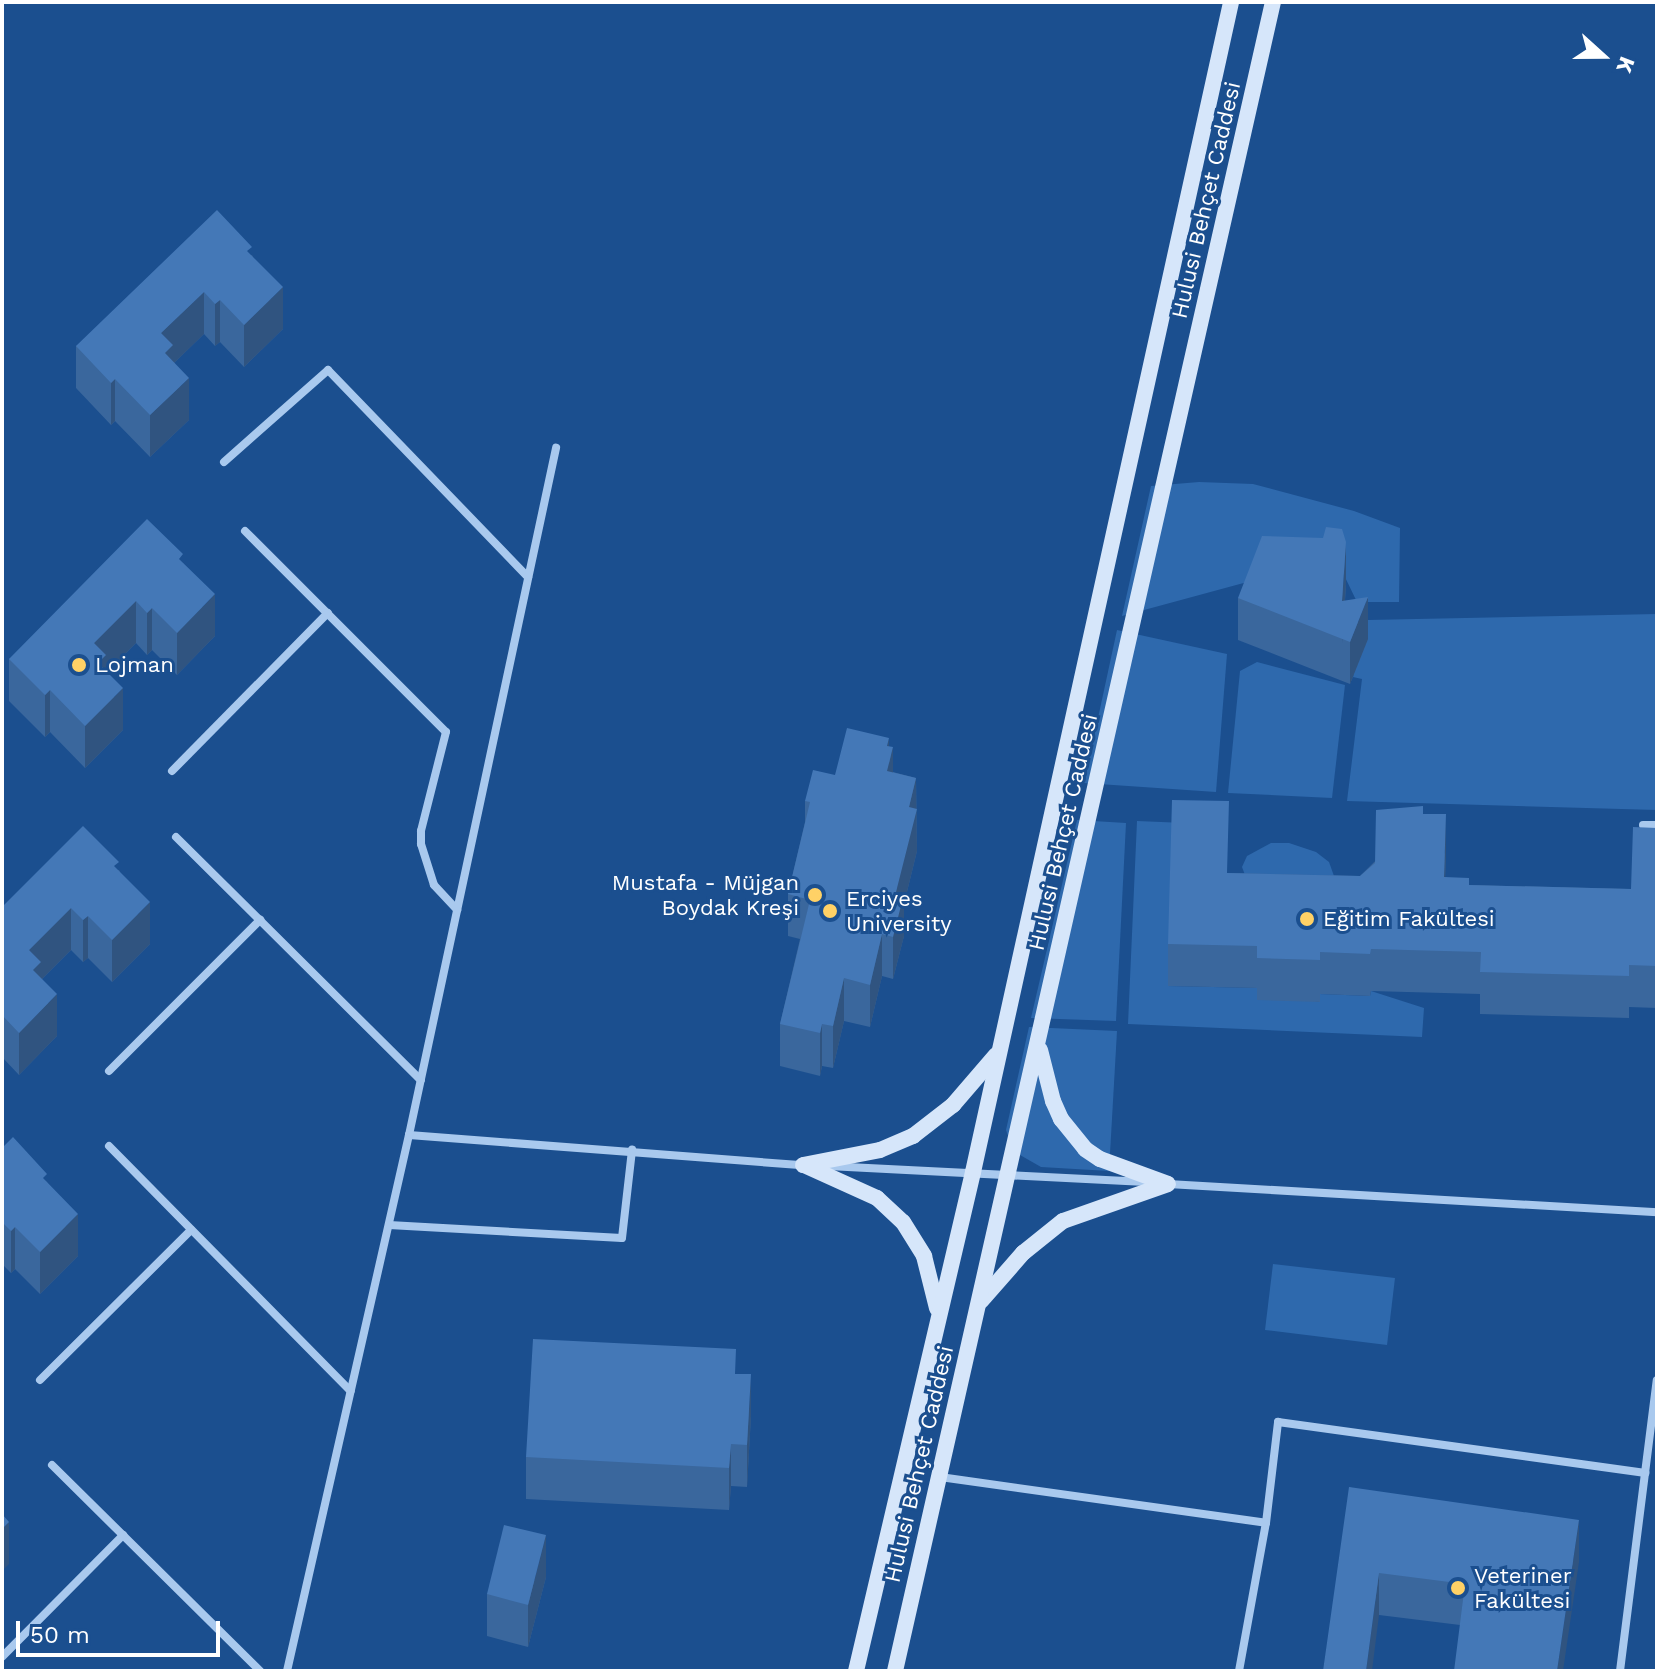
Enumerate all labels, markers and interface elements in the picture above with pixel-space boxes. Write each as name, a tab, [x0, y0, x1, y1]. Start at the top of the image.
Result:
north arrow	[1563, 16, 1643, 96]
text: K	[1611, 53, 1640, 76]
street label: Hulusi Behçet Caddesi	[1166, 79, 1246, 321]
place label: Lojman	[95, 652, 174, 678]
marker: Lojman	[70, 656, 88, 674]
street label: Hulusi Behçet Caddesi	[1023, 711, 1103, 953]
place label: Mustafa - Müjgan Boydak Kreşi	[611, 869, 799, 920]
place label: Erciyes University	[846, 885, 952, 936]
marker: Mustafa - Müjgan Boydak Kreşi	[806, 886, 824, 904]
marker: Erciyes University	[821, 902, 839, 920]
place label: Eğitim Fakültesi	[1323, 906, 1495, 932]
marker: Eğitim Fakültesi	[1298, 910, 1316, 928]
street label: Hulusi Behçet Caddesi	[879, 1343, 959, 1585]
place label: Veteriner Fakültesi	[1474, 1562, 1572, 1614]
marker: Veteriner Fakültesi	[1449, 1579, 1467, 1597]
scale bar	[20, 1605, 224, 1655]
text: 50 m	[30, 1621, 90, 1649]

